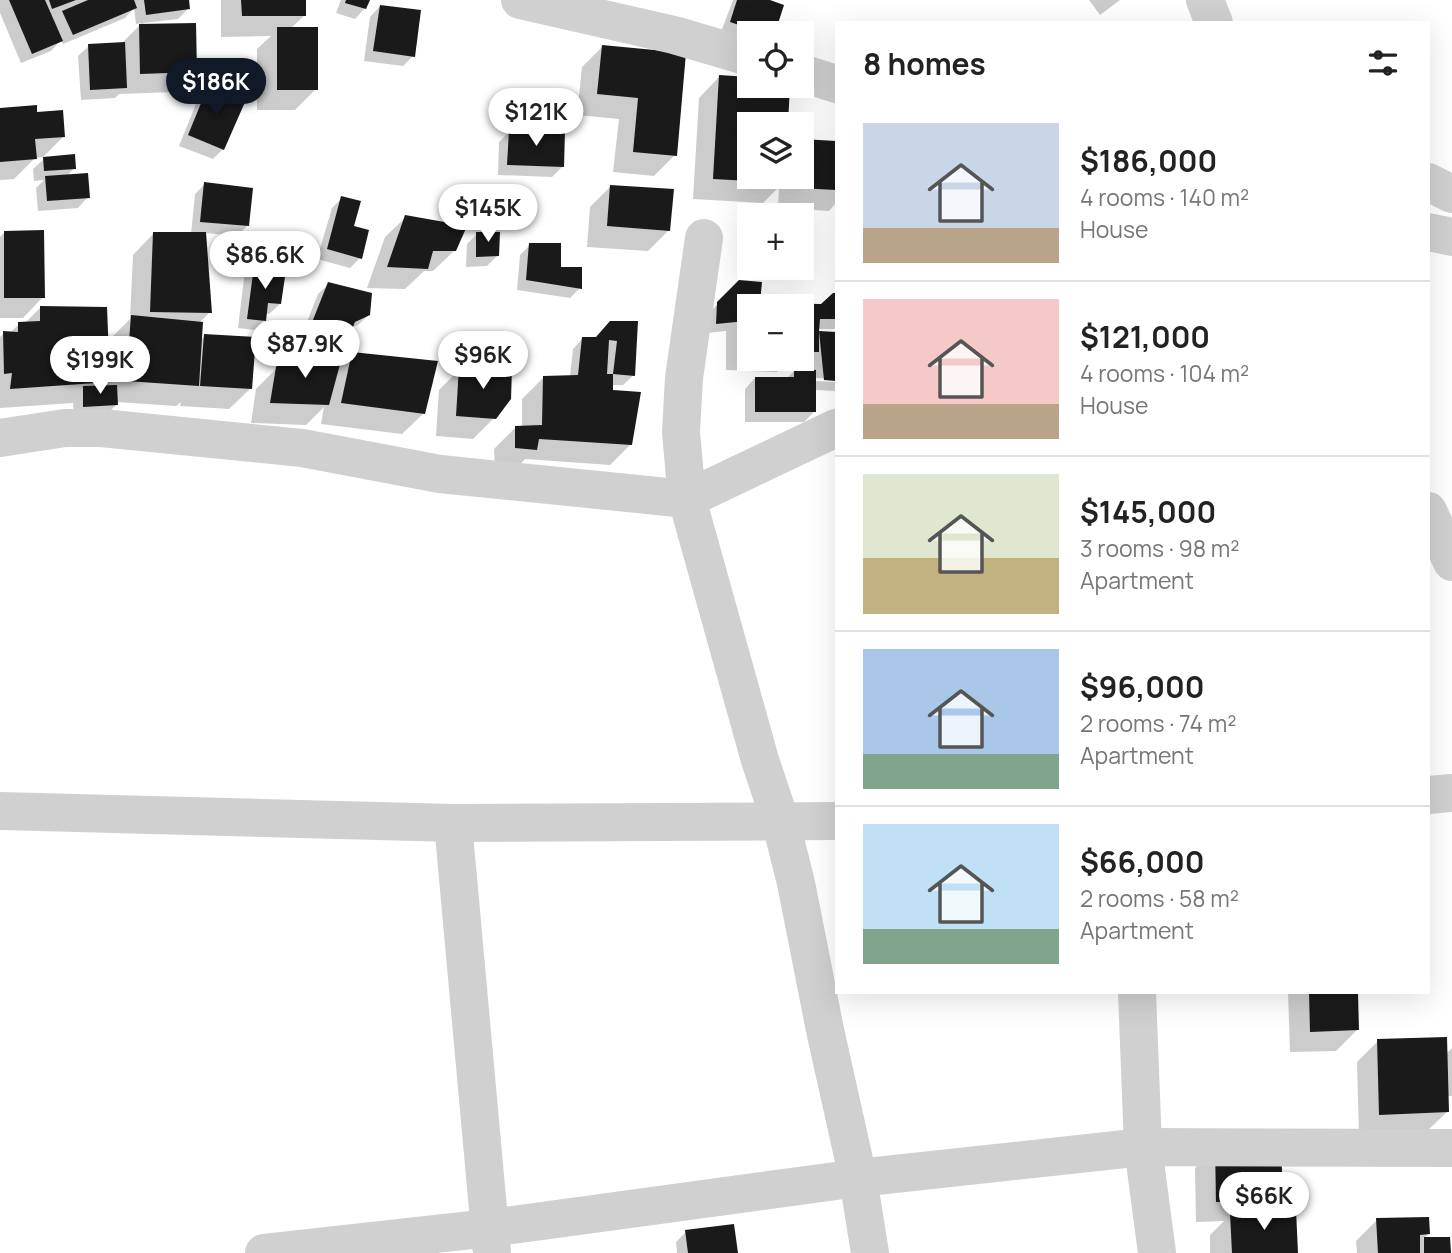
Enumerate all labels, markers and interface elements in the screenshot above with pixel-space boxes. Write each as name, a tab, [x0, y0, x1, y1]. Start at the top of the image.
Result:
map controls	[737, 21, 814, 371]
button: locate	[737, 21, 814, 98]
text: 8 homes	[863, 43, 986, 84]
icon: filters	[1364, 44, 1402, 82]
pin: $186K	[167, 58, 265, 118]
text: $186K	[182, 65, 250, 97]
pin: $121K	[487, 88, 585, 148]
text: $121K	[504, 95, 568, 127]
button: layers	[737, 112, 814, 189]
text: $186,000	[1080, 140, 1217, 181]
icon: home	[919, 151, 1003, 235]
text: 4 rooms · 140 m²	[1080, 181, 1249, 213]
pin: $145K	[439, 184, 537, 244]
text: $145K	[455, 191, 521, 223]
button: +	[737, 203, 814, 280]
text: House	[1080, 213, 1149, 245]
pin: $86.6K	[208, 232, 322, 291]
text: $86.6K	[226, 238, 304, 270]
button: −	[737, 294, 814, 371]
text: $121,000	[1080, 316, 1210, 357]
pin: $87.9K	[248, 320, 362, 380]
text: $87.9K	[267, 327, 343, 359]
icon: home	[919, 327, 1003, 411]
pin: $96K	[442, 332, 524, 391]
pin: $199K	[51, 336, 149, 396]
text: $96K	[454, 338, 512, 370]
text: $199K	[66, 343, 134, 375]
text: 4 rooms · 104 m²	[1080, 357, 1249, 389]
text: House	[1080, 389, 1149, 421]
text: $145,000	[1080, 491, 1216, 532]
icon: home	[919, 502, 1003, 586]
text: 3 rooms · 98 m²	[1080, 532, 1240, 564]
text: Apartment	[1080, 564, 1194, 596]
text: $96,000	[1080, 666, 1204, 707]
icon: home	[919, 677, 1003, 761]
text: 2 rooms · 74 m²	[1080, 707, 1236, 739]
text: Apartment	[1080, 739, 1194, 771]
text: $66,000	[1080, 841, 1204, 882]
icon: home	[919, 852, 1003, 936]
text: 2 rooms · 58 m²	[1080, 882, 1239, 914]
text: Apartment	[1080, 914, 1194, 946]
pin: $66K	[1223, 1172, 1305, 1232]
text: $66K	[1235, 1179, 1293, 1211]

